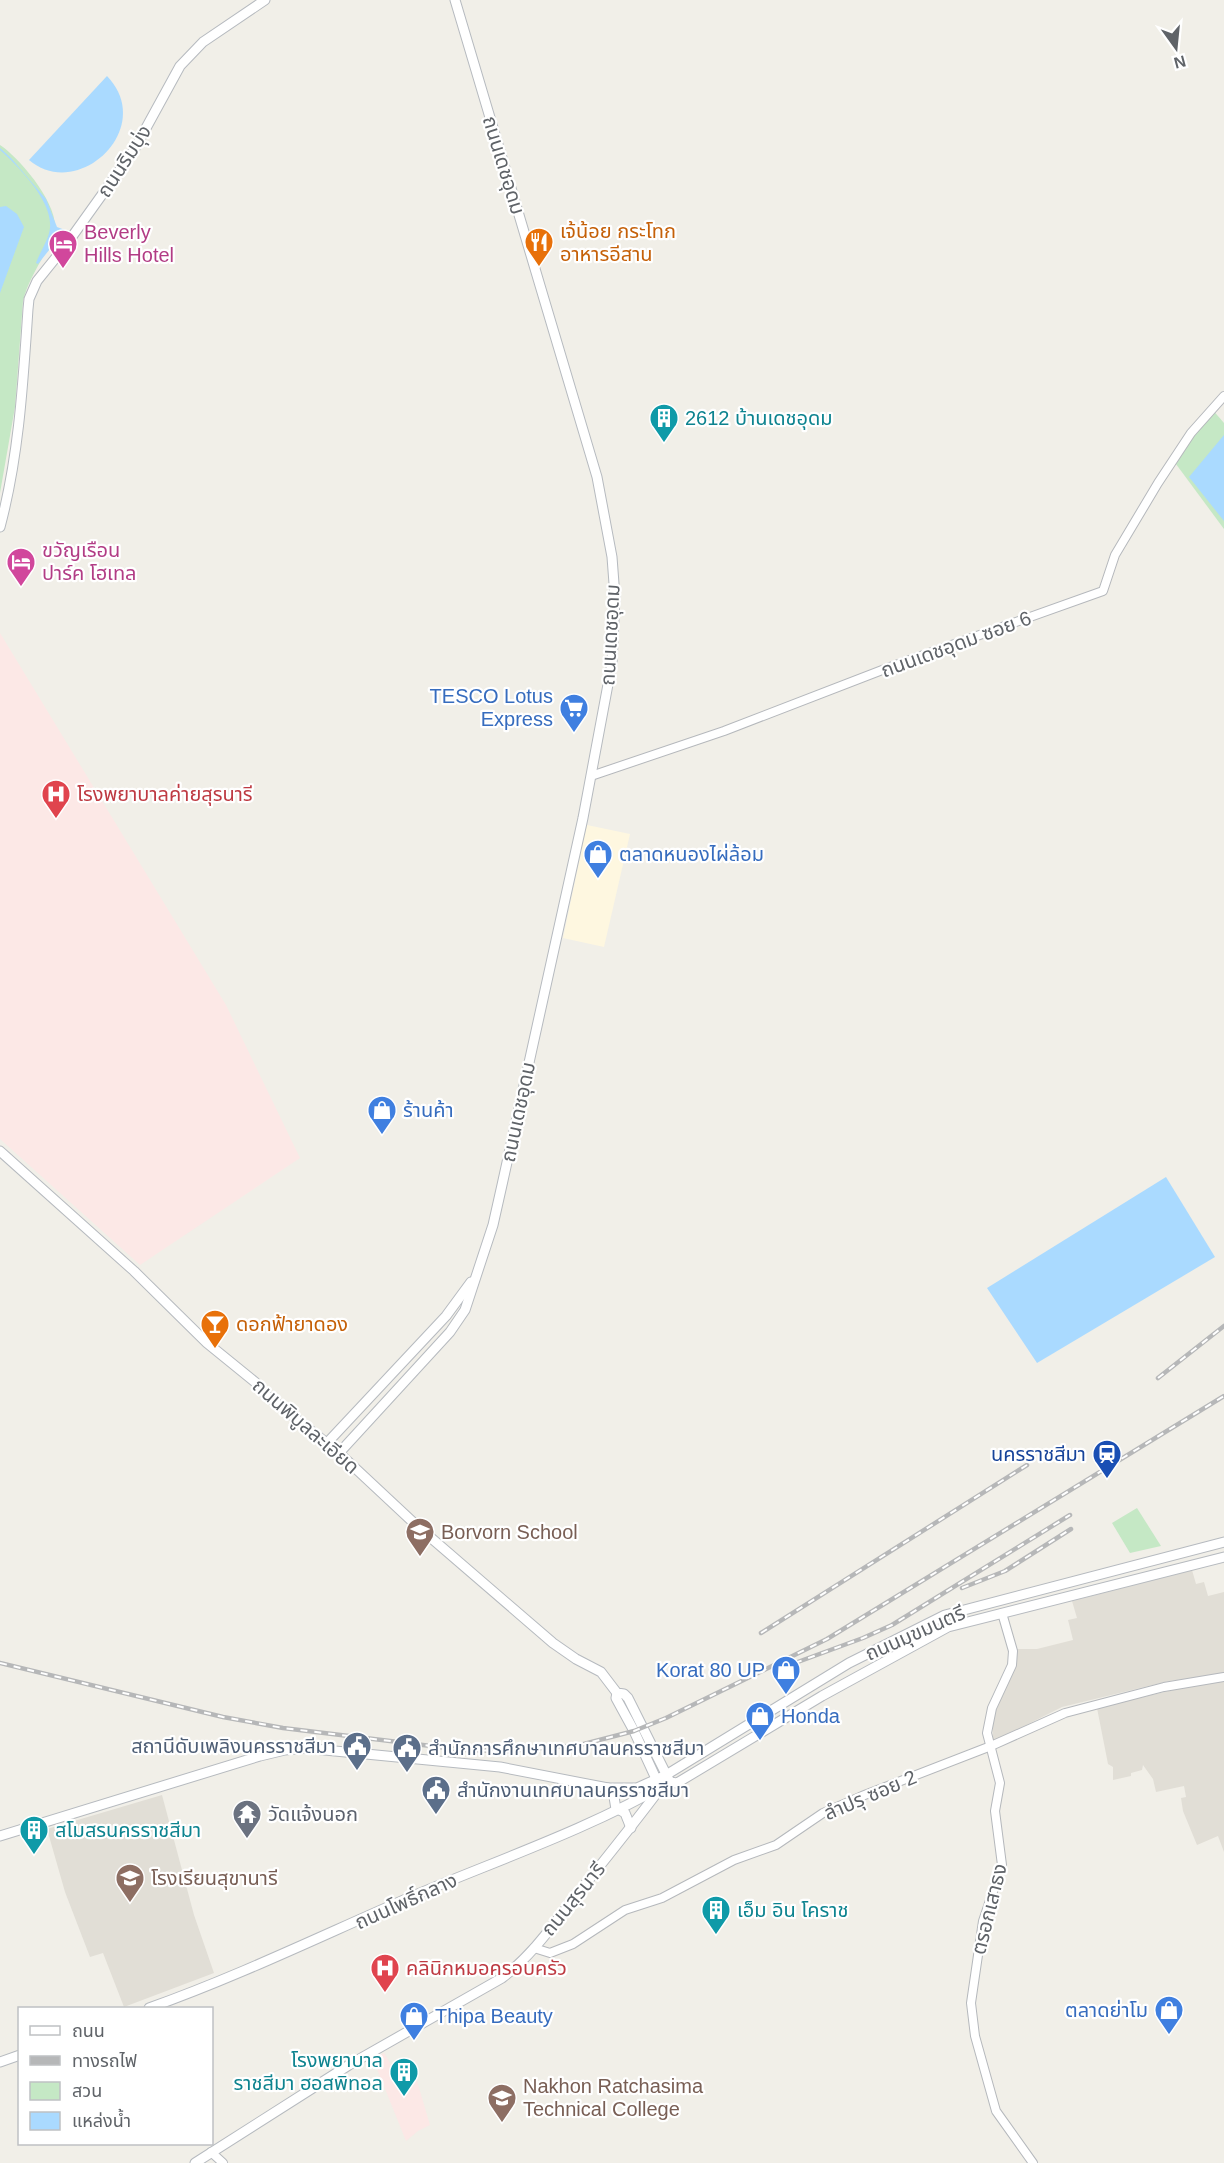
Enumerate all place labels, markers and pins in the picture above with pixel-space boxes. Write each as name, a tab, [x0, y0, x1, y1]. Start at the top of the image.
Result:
place label: เจ้น้อย กระโทก อาหารอีสาน	[560, 220, 676, 265]
place label: Beverly Hills Hotel	[84, 221, 174, 266]
restaurant icon: เจ้น้อย กระโทก อาหารอีสาน	[523, 226, 555, 268]
hotel icon: Beverly Hills Hotel	[47, 228, 79, 270]
building icon: 2612 บ้านเดชอุดม	[648, 402, 680, 444]
place label: 2612 บ้านเดชอุดม	[685, 407, 833, 430]
place label: ขวัญเรือน ปาร์ค โฮเทล	[42, 539, 136, 584]
hotel icon: ขวัญเรือน ปาร์ค โฮเทล	[5, 546, 37, 588]
place label: TESCO Lotus Express	[430, 685, 553, 730]
supermarket icon: TESCO Lotus Express	[558, 692, 590, 734]
hospital icon: โรงพยาบาลค่ายสุรนารี	[40, 778, 72, 820]
place label: โรงพยาบาลค่ายสุรนารี	[77, 783, 253, 806]
shop icon: ตลาดหนองไผ่ล้อม	[582, 838, 614, 880]
place label: ตลาดหนองไผ่ล้อม	[619, 843, 764, 865]
shop icon: ร้านค้า	[366, 1094, 398, 1136]
place label: ร้านค้า	[403, 1099, 454, 1121]
bar icon: ดอกฟ้ายาดอง	[199, 1308, 231, 1350]
place label: ดอกฟ้ายาดอง	[236, 1313, 348, 1335]
station icon: นครราชสีมา	[1091, 1438, 1123, 1480]
place label: นครราชสีมา	[991, 1443, 1086, 1465]
school or university icon: Borvorn School	[404, 1516, 436, 1558]
place label: Borvorn School	[441, 1521, 578, 1543]
shop icon: Korat 80 UP	[770, 1654, 802, 1696]
place label: Korat 80 UP	[656, 1659, 765, 1681]
shop icon: Honda	[744, 1700, 776, 1742]
place label: Honda	[781, 1705, 841, 1727]
public building icon: สถานีดับเพลิงนครราชสีมา	[341, 1730, 373, 1772]
public building icon: สำนักการศึกษาเทศบาลนครราชสีมา	[391, 1732, 423, 1774]
place label: สถานีดับเพลิงนครราชสีมา	[131, 1735, 336, 1757]
place label: สำนักการศึกษาเทศบาลนครราชสีมา	[428, 1737, 704, 1759]
public building icon: สำนักงานเทศบาลนครราชสีมา	[420, 1774, 452, 1816]
place label: สำนักงานเทศบาลนครราชสีมา	[457, 1779, 689, 1801]
temple icon: วัดแจ้งนอก	[231, 1798, 263, 1840]
place label: วัดแจ้งนอก	[268, 1803, 358, 1825]
building icon: สโมสรนครราชสีมา	[18, 1814, 50, 1856]
place label: สโมสรนครราชสีมา	[55, 1819, 201, 1841]
school or university icon: โรงเรียนสุขานารี	[114, 1862, 146, 1904]
place label: โรงเรียนสุขานารี	[151, 1867, 278, 1890]
building icon: เอ็ม อิน โคราช	[700, 1894, 732, 1936]
place label: เอ็ม อิน โคราช	[737, 1899, 848, 1921]
hospital icon: คลินิกหมอครอบครัว	[369, 1952, 401, 1994]
place label: คลินิกหมอครอบครัว	[406, 1957, 567, 1979]
shop icon: ตลาดย่าโม	[1153, 1994, 1185, 2036]
place label: ตลาดย่าโม	[1065, 1999, 1148, 2021]
shop icon: Thipa Beauty	[398, 2000, 430, 2042]
place label: Thipa Beauty	[435, 2005, 553, 2027]
place label: โรงพยาบาล ราชสีมา ฮอสพิทอล	[234, 2049, 383, 2094]
building icon: โรงพยาบาล ราชสีมา ฮอสพิทอล	[388, 2056, 420, 2098]
place label: Nakhon Ratchasima Technical College	[523, 2075, 704, 2120]
school or university icon: Nakhon Ratchasima Technical College	[486, 2082, 518, 2124]

